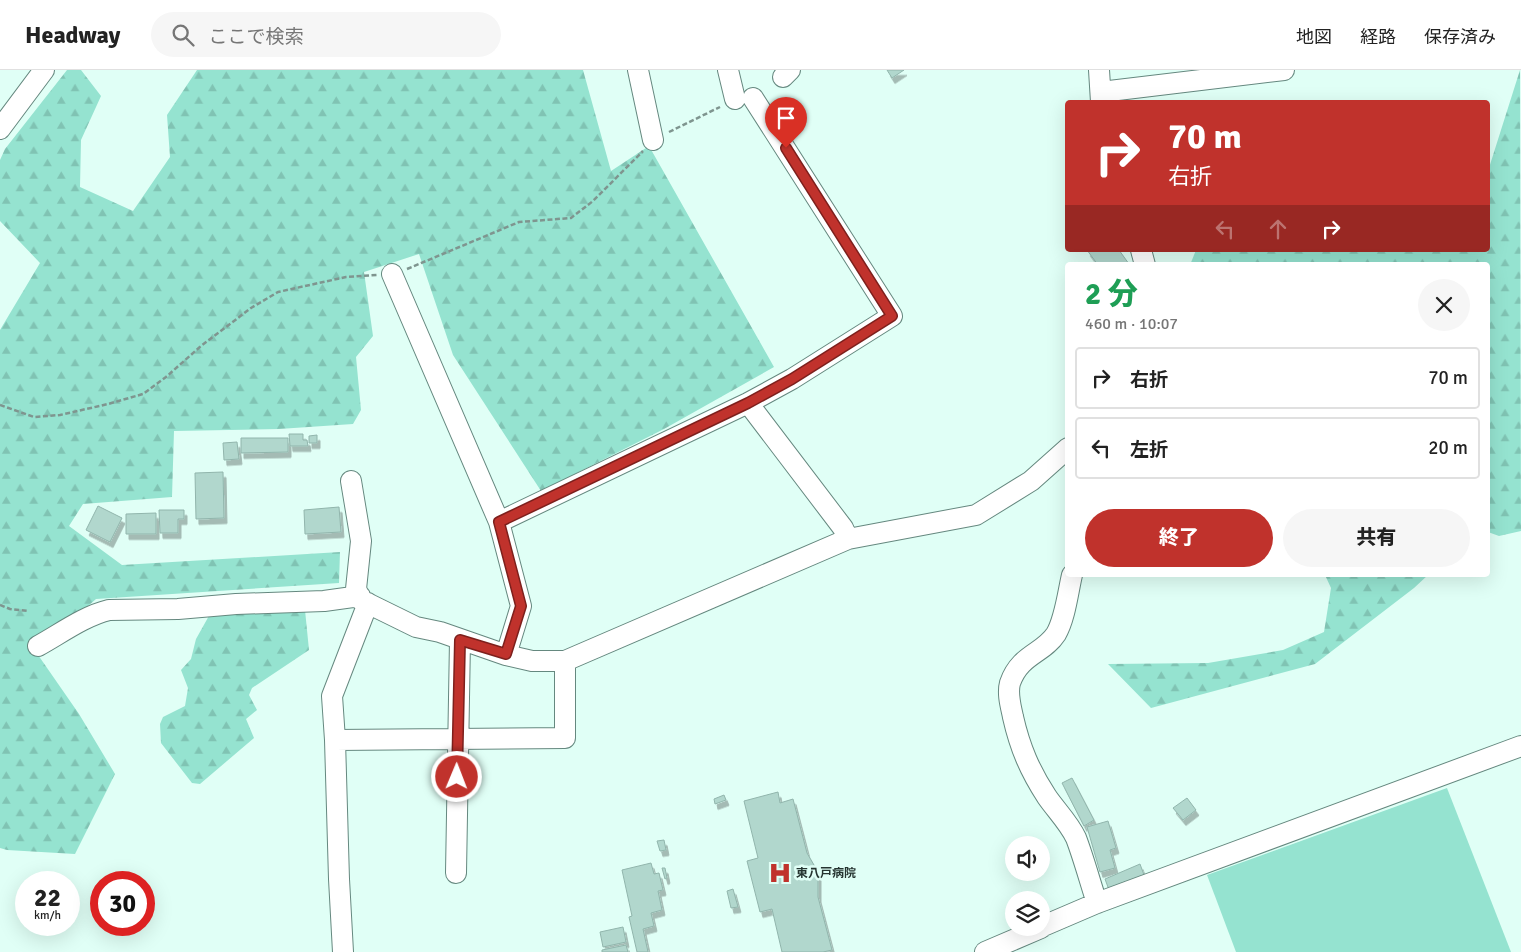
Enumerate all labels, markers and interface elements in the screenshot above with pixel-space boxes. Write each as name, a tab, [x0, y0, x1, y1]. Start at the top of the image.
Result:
search box	[151, 12, 501, 57]
text: Headway	[25, 20, 121, 50]
icon: search	[169, 21, 197, 49]
text: ここで検索	[209, 25, 304, 49]
text: 地図	[1296, 26, 1332, 48]
text: 経路	[1360, 26, 1396, 48]
text: 保存済み	[1424, 26, 1496, 48]
pin	[765, 97, 807, 148]
icon: arrive	[772, 104, 800, 132]
text: 70 m	[1168, 115, 1242, 158]
icon: right	[1085, 120, 1150, 185]
text: 右折	[1168, 163, 1212, 190]
icon: left	[1211, 215, 1239, 243]
icon: ahead	[1264, 215, 1292, 243]
icon: right	[1317, 215, 1345, 243]
text: 2 分	[1085, 276, 1138, 313]
button: close	[1418, 279, 1470, 331]
text: 460 m · 10:07	[1085, 314, 1178, 334]
icon: right	[1087, 364, 1115, 392]
text: 70 m	[1428, 366, 1468, 390]
text: 右折	[1130, 368, 1168, 392]
icon: left	[1087, 434, 1115, 462]
text: 20 m	[1428, 436, 1468, 460]
text: 左折	[1130, 438, 1168, 462]
button: 終了	[1085, 509, 1273, 567]
button: 共有	[1283, 509, 1470, 567]
position arrow	[430, 750, 482, 802]
map controls	[1005, 836, 1050, 936]
button: sound	[1005, 836, 1050, 881]
hospital icon: 東八戸病院	[767, 860, 793, 886]
place label: 東八戸病院	[796, 866, 856, 881]
speed limit sign: 30	[90, 871, 155, 936]
text: 22	[34, 882, 61, 913]
button: layers	[1005, 891, 1050, 936]
text: km/h	[34, 908, 61, 923]

